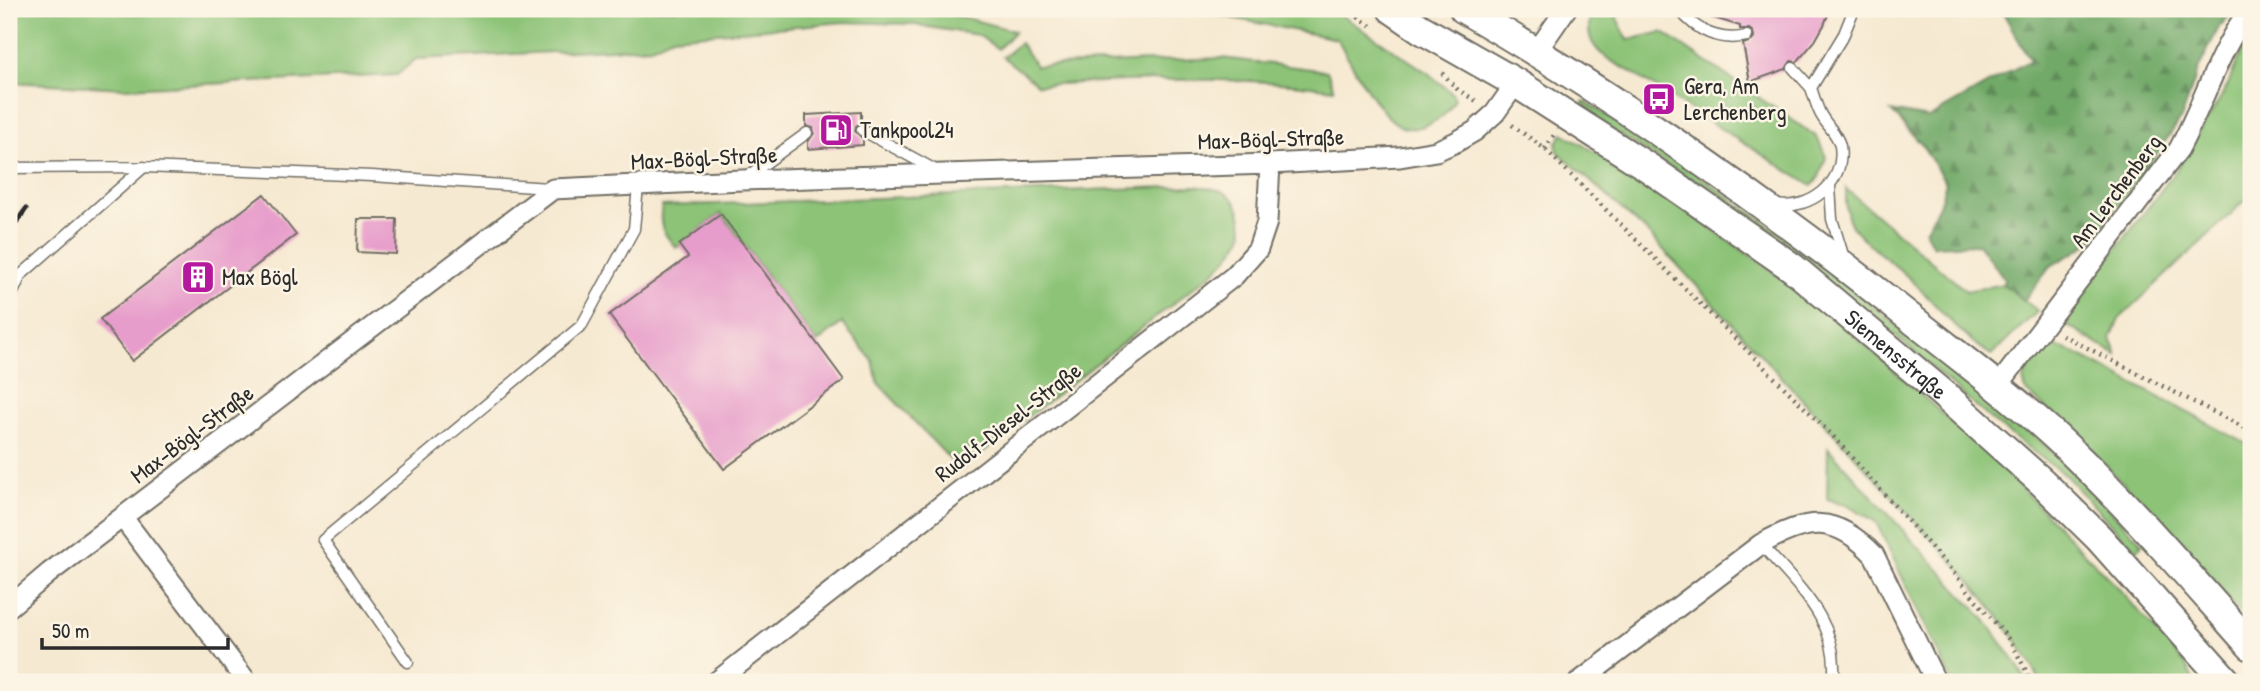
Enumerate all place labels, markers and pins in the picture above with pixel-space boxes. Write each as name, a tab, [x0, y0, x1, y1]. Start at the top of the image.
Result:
place label: Gera, Am Lerchenberg	[1684, 70, 1786, 127]
bus stop icon: Gera, Am Lerchenberg	[1640, 80, 1678, 118]
fuel station icon: Tankpool24	[817, 111, 855, 149]
place label: Tankpool24	[860, 114, 954, 145]
building icon: Max Bögl	[179, 258, 217, 296]
place label: Max Bögl	[222, 261, 298, 292]

